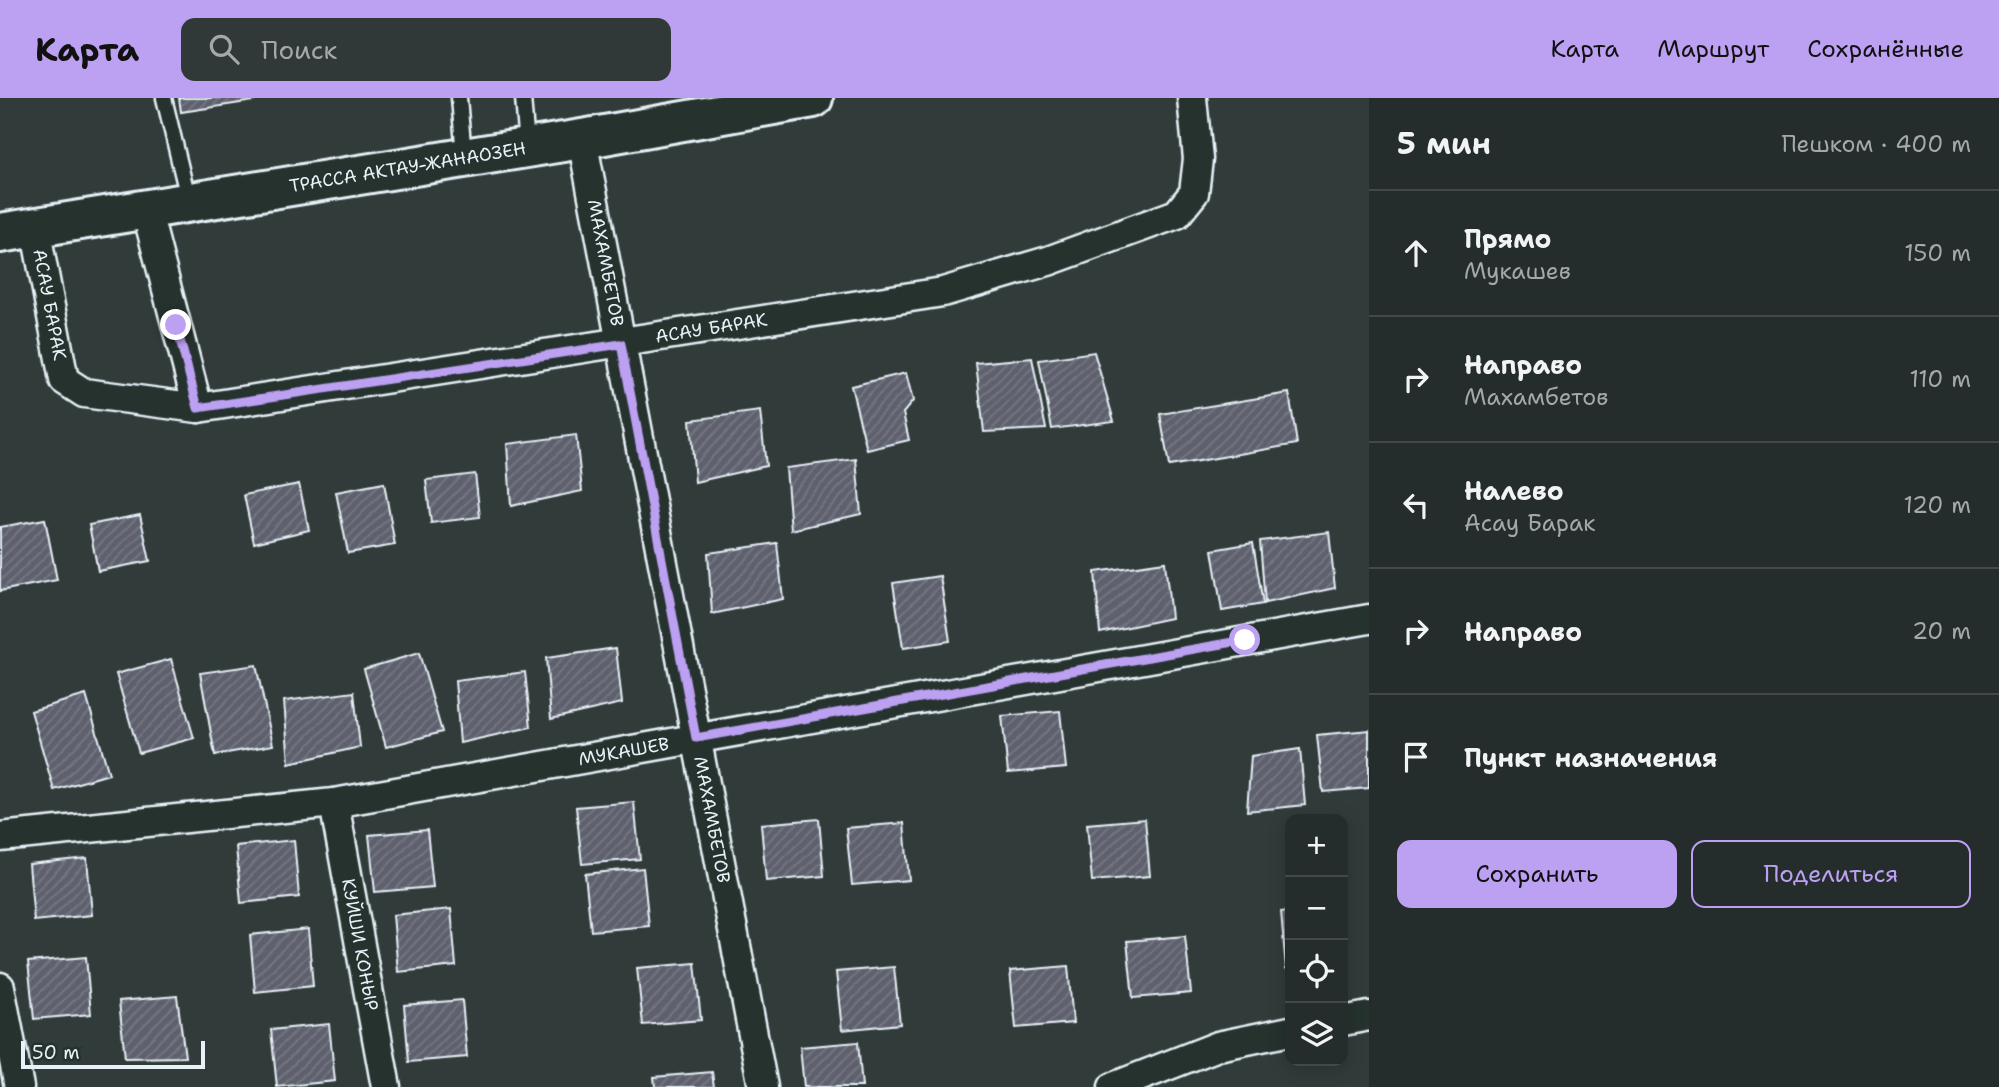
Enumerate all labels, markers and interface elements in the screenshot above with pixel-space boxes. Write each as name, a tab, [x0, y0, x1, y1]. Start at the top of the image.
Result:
search box	[181, 18, 671, 81]
text: Карта	[35, 27, 139, 72]
icon: search	[205, 30, 243, 68]
text: Поиск	[261, 32, 337, 67]
text: Карта	[1551, 33, 1619, 65]
text: Маршрут	[1657, 33, 1769, 65]
text: Сохранённые	[1807, 33, 1964, 65]
text: 5 мин	[1397, 123, 1491, 164]
text: Пешком · 400 m	[1781, 129, 1971, 159]
street label: ТРАССА АКТАУ-ЖАНАОЗЕН	[288, 136, 528, 198]
street label: МАХАМБЕТОВ	[582, 197, 629, 328]
text: Прямо	[1464, 221, 1552, 256]
icon: ahead	[1397, 234, 1435, 272]
text: 150 m	[1904, 238, 1971, 268]
street label: АСАУ БАРАК	[27, 247, 72, 363]
text: Мукашев	[1464, 256, 1571, 286]
street label: АСАУ БАРАК	[654, 307, 769, 349]
route end	[160, 309, 191, 340]
text: Направо	[1464, 347, 1582, 382]
icon: right	[1397, 360, 1435, 398]
text: 110 m	[1909, 364, 1971, 394]
text: Махамбетов	[1464, 382, 1608, 412]
text: Налево	[1464, 473, 1564, 508]
icon: left	[1397, 486, 1435, 524]
text: 120 m	[1903, 490, 1971, 520]
text: Асау Барак	[1464, 508, 1596, 538]
icon: right	[1397, 612, 1435, 650]
text: Направо	[1464, 614, 1582, 649]
text: 20 m	[1912, 616, 1971, 646]
route start	[1229, 624, 1260, 655]
street label: МУКАШЕВ	[576, 732, 671, 771]
icon: arrive	[1397, 738, 1435, 776]
text: Пункт назначения	[1464, 740, 1717, 775]
street label: МАХАМБЕТОВ	[688, 754, 736, 885]
map controls	[1285, 814, 1348, 1066]
button: +	[1285, 814, 1348, 877]
button: Сохранить	[1397, 840, 1677, 908]
button: Поделиться	[1691, 840, 1971, 908]
street label: КУЙШИ КОНЫР	[336, 877, 384, 1013]
button: −	[1285, 877, 1348, 940]
button: locate	[1285, 940, 1348, 1003]
button: layers	[1285, 1003, 1348, 1066]
scale bar	[21, 1038, 205, 1070]
text: 50 m	[32, 1040, 80, 1065]

